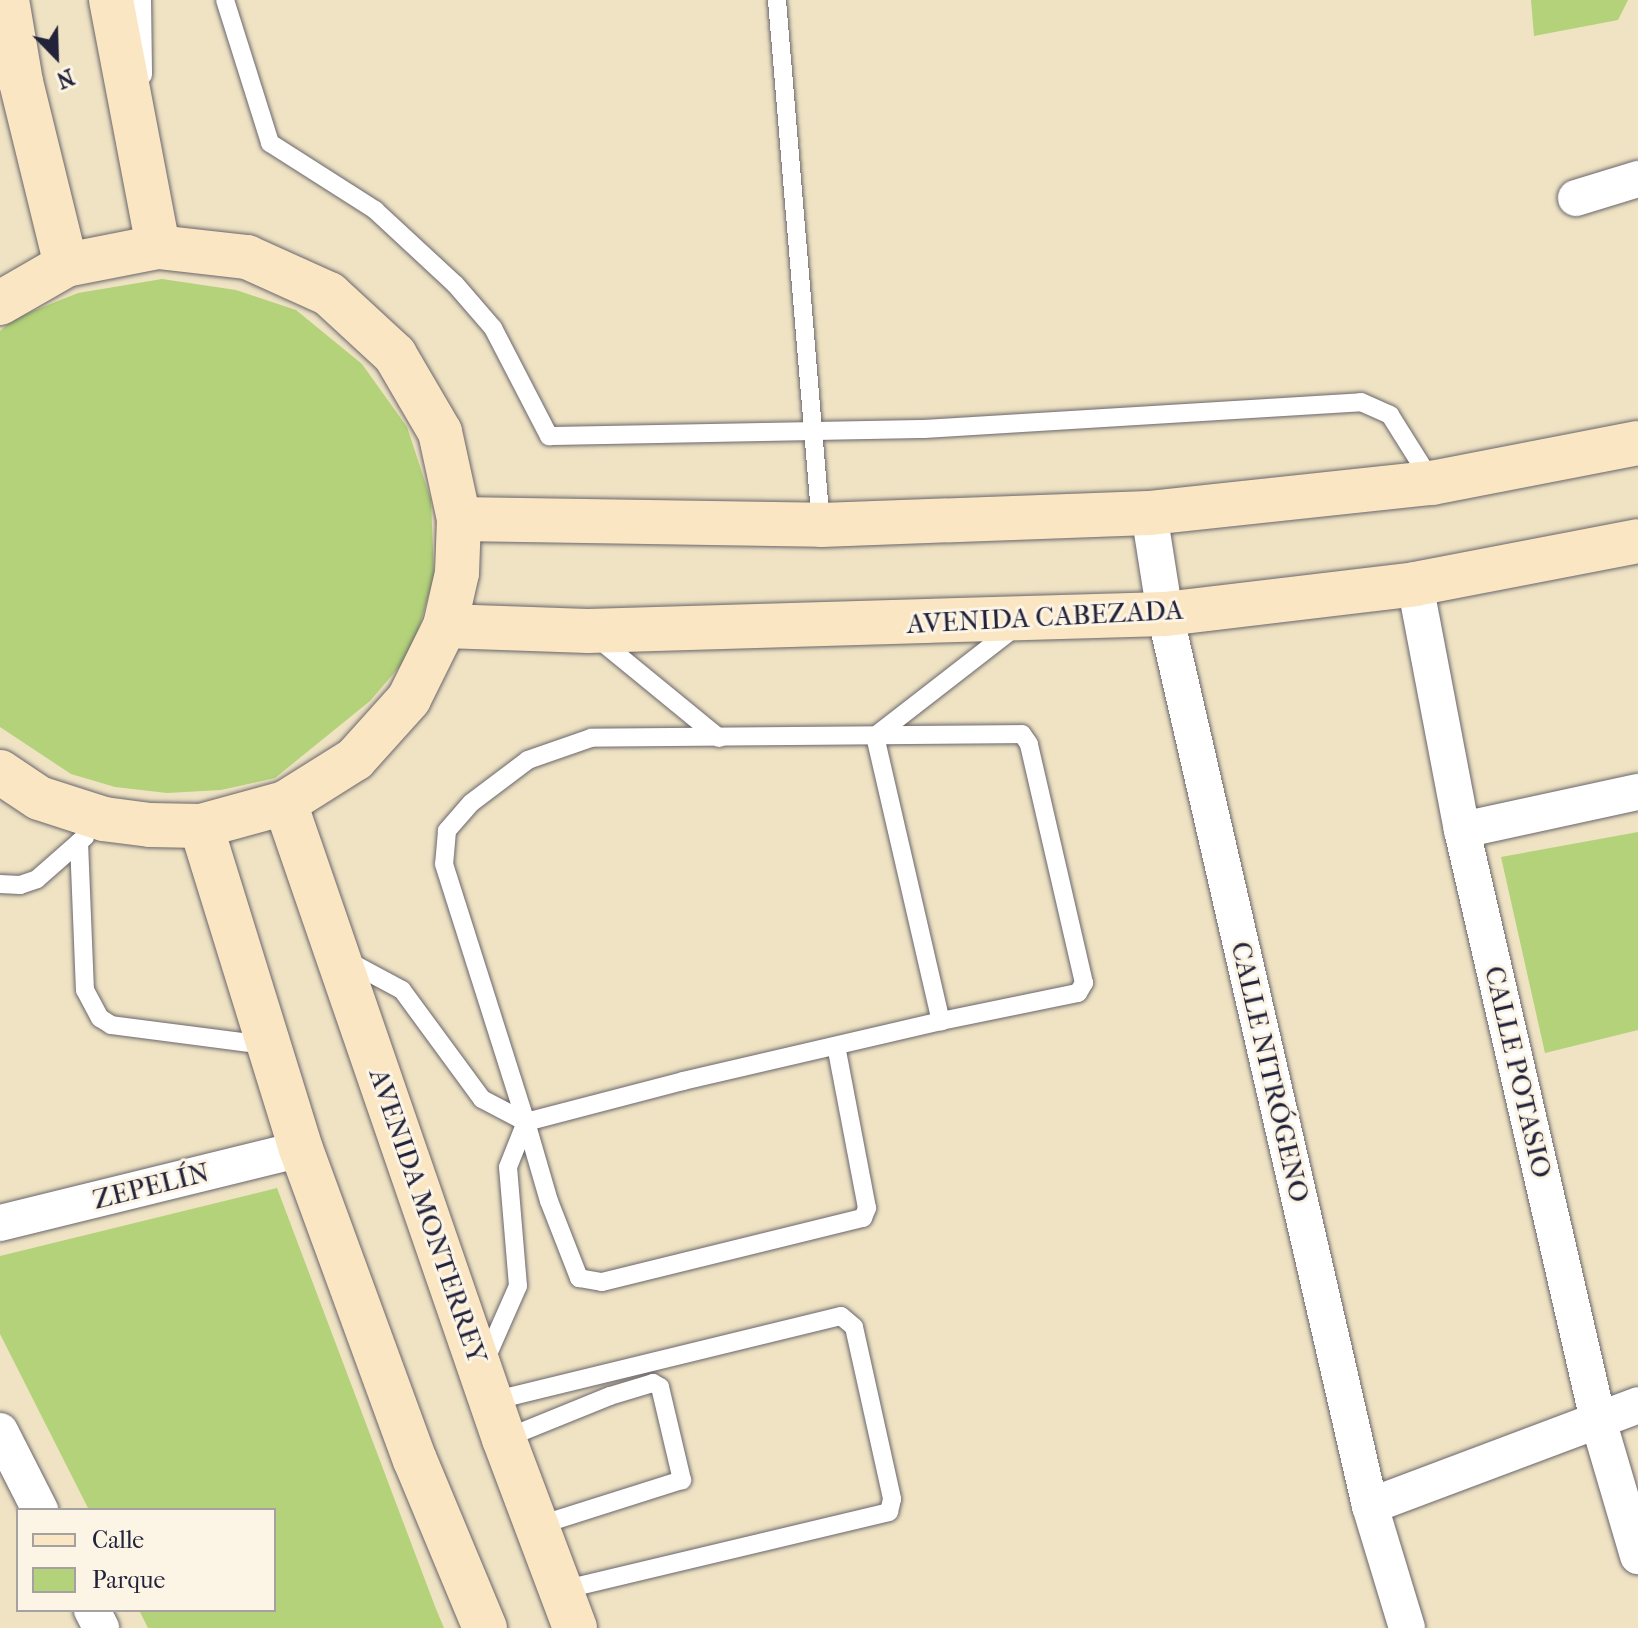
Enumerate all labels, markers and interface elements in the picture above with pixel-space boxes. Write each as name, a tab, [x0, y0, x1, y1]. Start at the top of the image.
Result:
north arrow	[16, 16, 96, 96]
text: N	[53, 63, 78, 93]
street label: AVENIDA CABEZADA	[906, 593, 1184, 641]
street label: CALLE NITRÓGENO	[1224, 938, 1316, 1206]
street label: CALLE POTASIO	[1477, 963, 1559, 1181]
street label: AVENIDA MONTERREY	[362, 1064, 494, 1368]
street label: ZEPELÍN	[89, 1155, 213, 1217]
legend	[16, 1508, 276, 1612]
text: Calle	[92, 1526, 144, 1554]
text: Parque	[92, 1566, 165, 1594]

